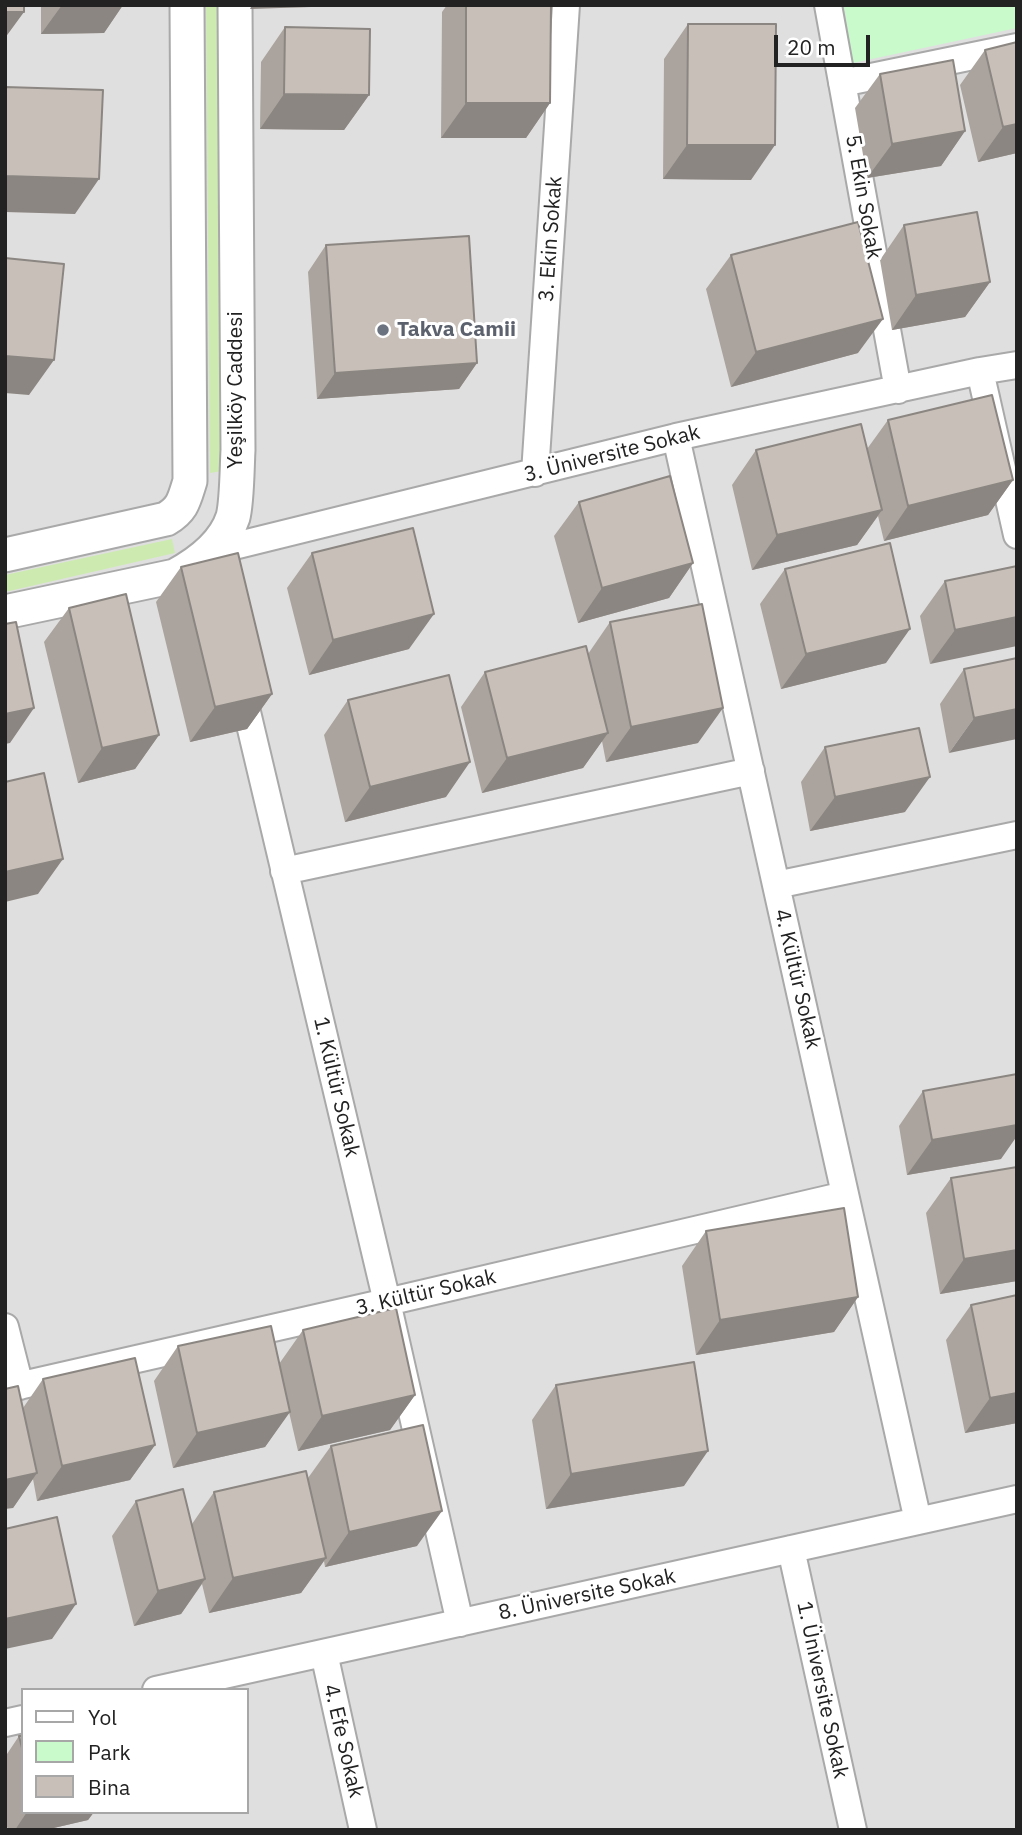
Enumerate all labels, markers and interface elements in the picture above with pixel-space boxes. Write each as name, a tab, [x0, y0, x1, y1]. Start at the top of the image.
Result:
scale bar	[777, 21, 873, 65]
text: 20 m	[787, 33, 836, 61]
street label: 5. Ekin Sokak	[840, 133, 886, 261]
street label: 3. Ekin Sokak	[534, 175, 568, 303]
street label: Yeşilköy Caddesi	[223, 311, 249, 469]
place label: Takva Camii	[397, 317, 516, 343]
marker: Takva Camii	[375, 322, 391, 338]
street label: 3. Üniversite Sokak	[521, 420, 703, 488]
street label: 4. Kültür Sokak	[769, 906, 825, 1052]
street label: 1. Kültür Sokak	[308, 1014, 364, 1160]
street label: 3. Kültür Sokak	[353, 1265, 499, 1321]
street label: 8. Üniversite Sokak	[496, 1564, 678, 1626]
street label: 1. Üniversite Sokak	[791, 1599, 853, 1781]
street label: 4. Efe Sokak	[318, 1682, 368, 1800]
legend	[21, 1688, 248, 1814]
text: Yol	[88, 1703, 117, 1731]
text: Park	[88, 1738, 131, 1766]
text: Bina	[88, 1773, 130, 1801]

